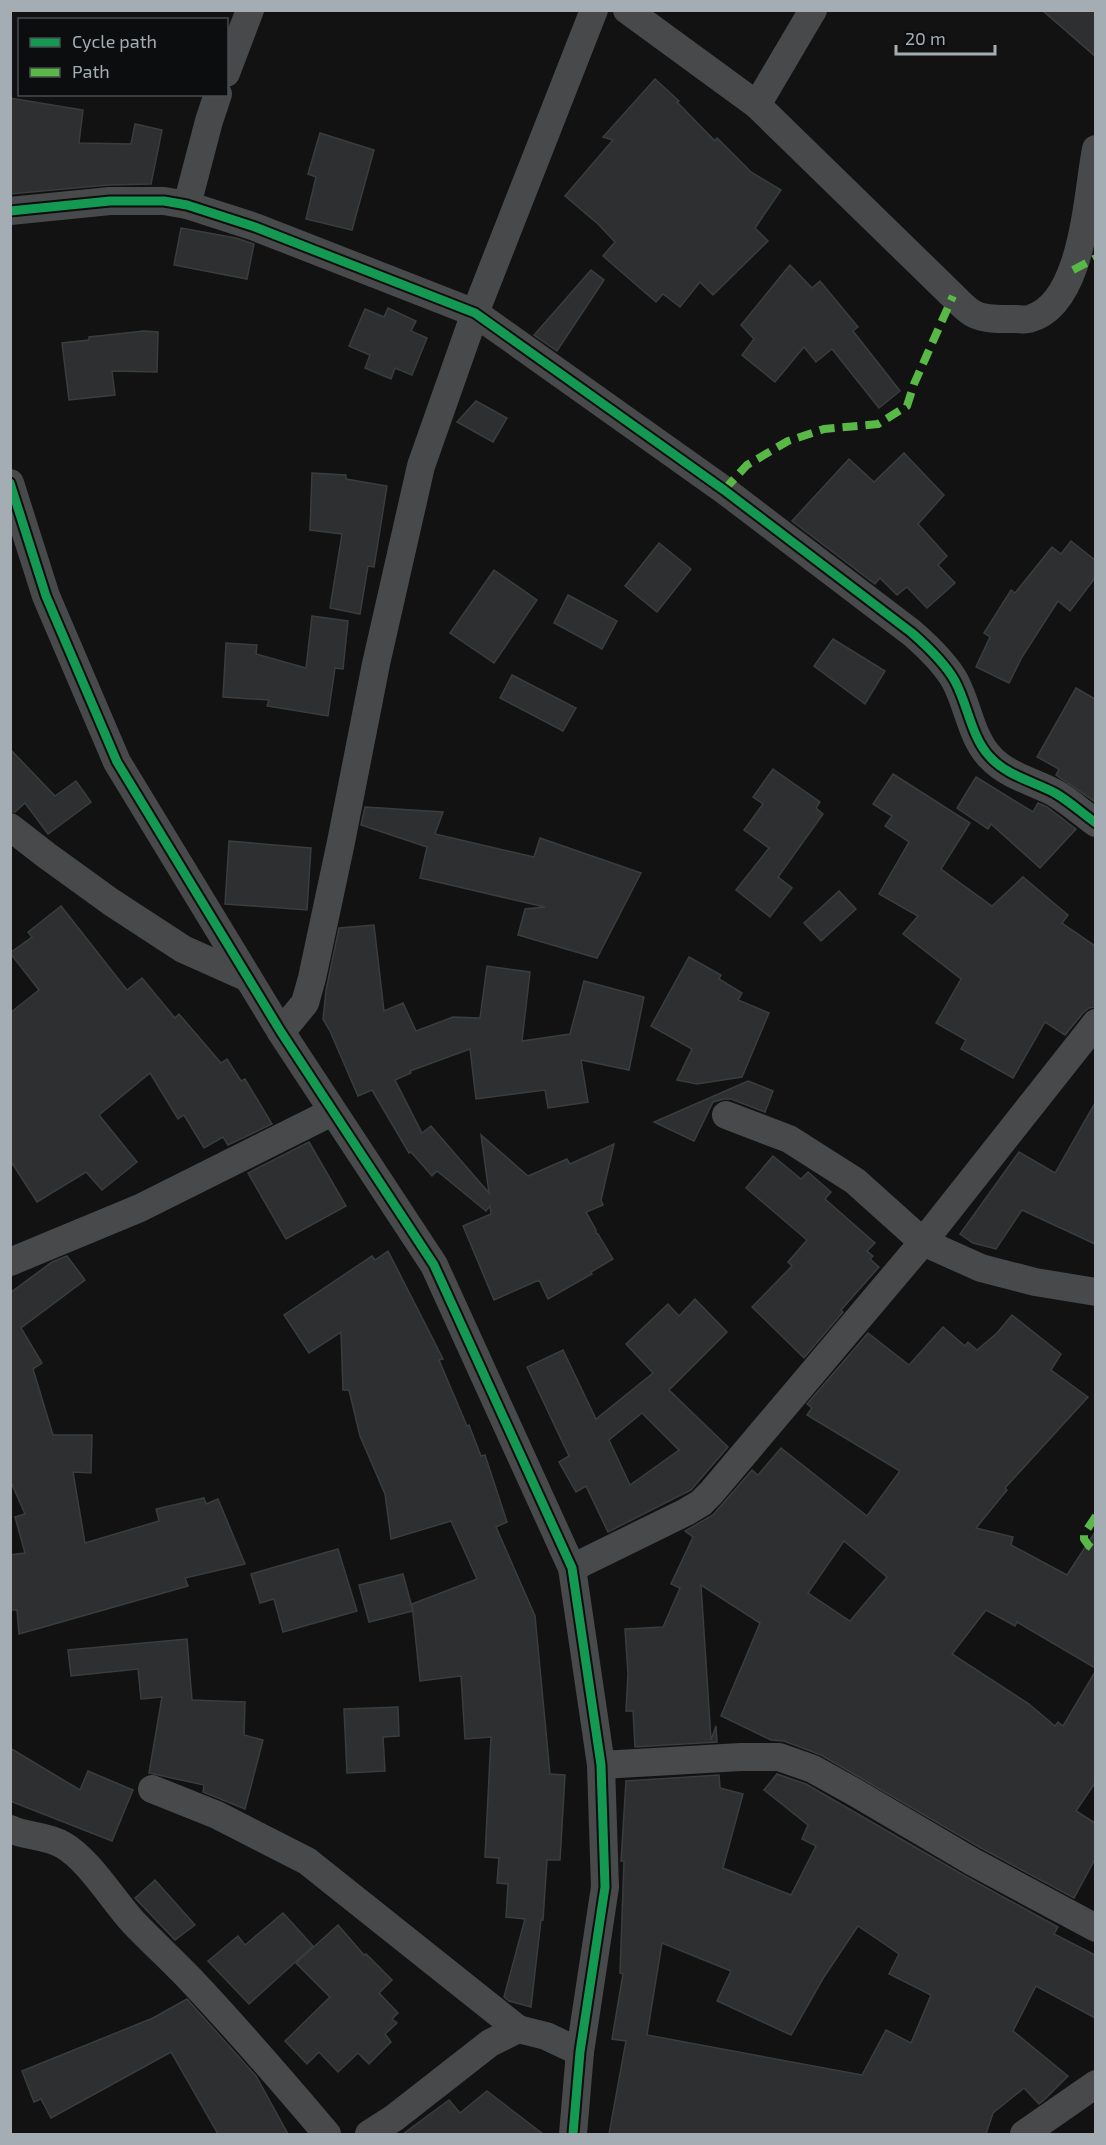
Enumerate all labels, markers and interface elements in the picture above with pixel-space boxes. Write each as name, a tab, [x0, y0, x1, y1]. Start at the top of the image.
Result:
legend	[18, 18, 228, 96]
scale bar	[896, 18, 995, 56]
text: 20 m	[905, 27, 946, 49]
text: Cycle path	[72, 30, 157, 52]
text: Path	[72, 60, 110, 82]

